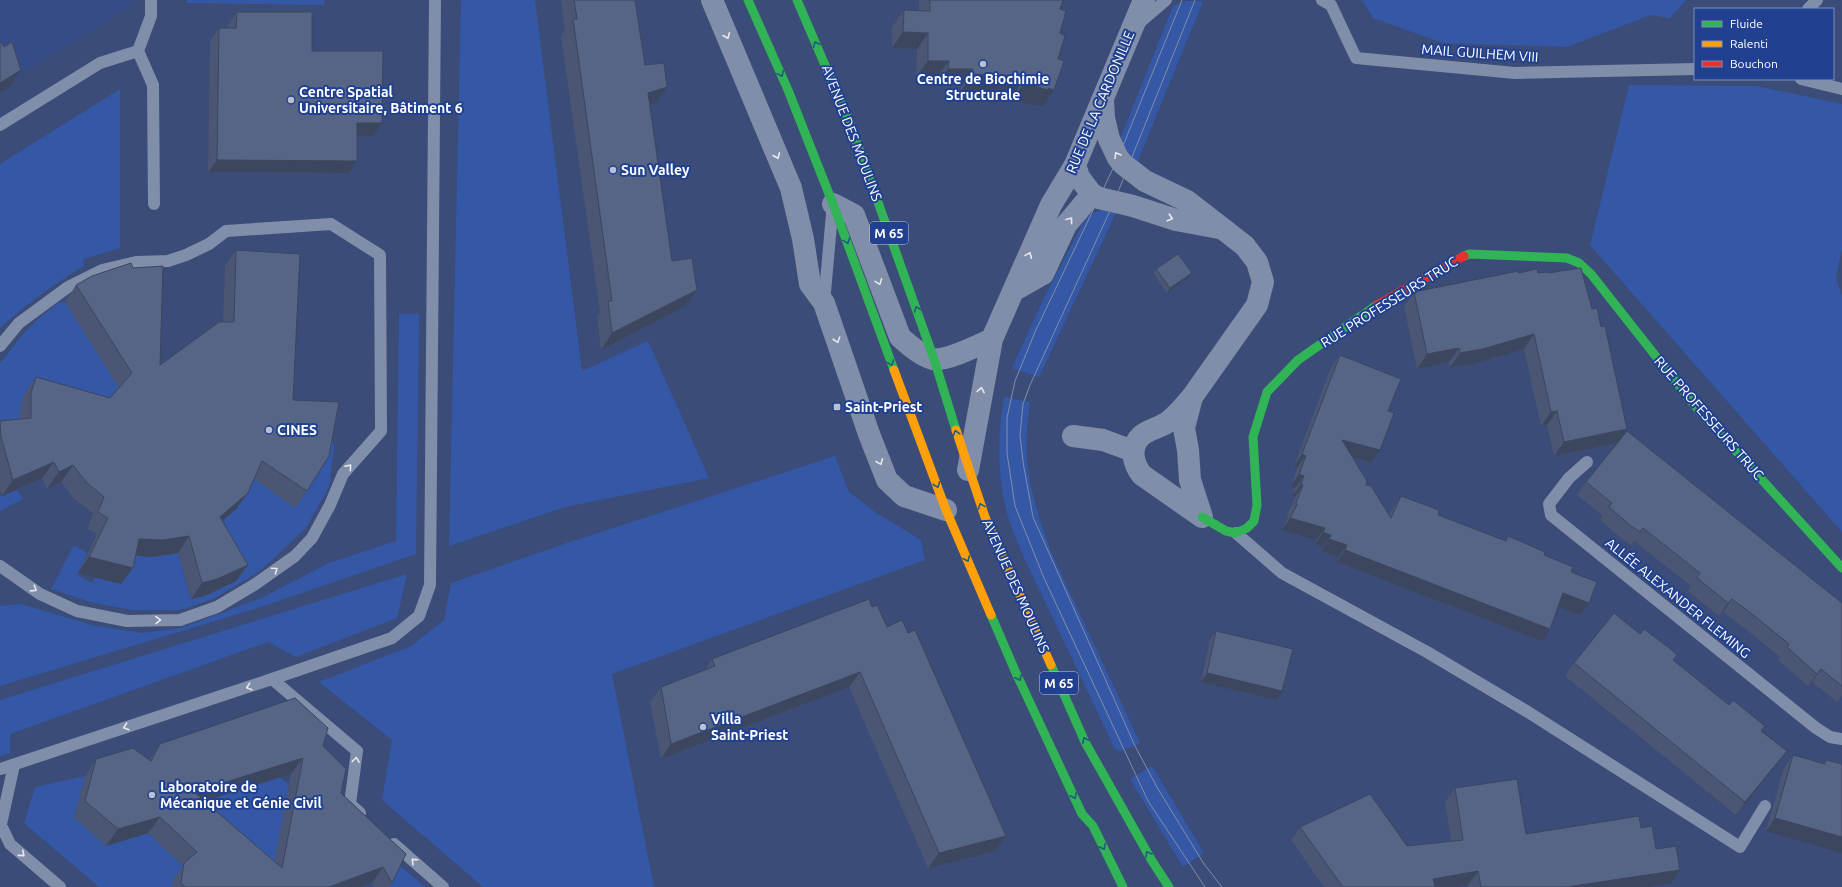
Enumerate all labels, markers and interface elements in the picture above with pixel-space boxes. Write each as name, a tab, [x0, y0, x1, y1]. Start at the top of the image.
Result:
legend	[1694, 8, 1834, 80]
text: Fluide	[1730, 17, 1763, 30]
street label: RUE DE LA CARDONILLE	[1063, 28, 1137, 176]
one-way arrow	[722, 32, 730, 39]
text: Ralenti	[1730, 37, 1768, 50]
one-way arrow	[813, 40, 821, 48]
street label: MAIL GUILHEM VIII	[1421, 41, 1539, 65]
text: Bouchon	[1730, 57, 1778, 70]
marker: Centre de Biochimie Structurale	[978, 59, 988, 69]
street label: AVENUE DES MOULINS	[819, 63, 885, 203]
one-way arrow	[776, 70, 784, 77]
place label: Centre de Biochimie Structurale	[917, 71, 1049, 103]
place label: Centre Spatial Universitaire, Bâtiment 6	[299, 84, 463, 116]
marker: Centre Spatial Universitaire, Bâtiment 6	[286, 95, 296, 105]
one-way arrow	[772, 151, 780, 159]
one-way arrow	[1114, 152, 1121, 159]
place label: Sun Valley	[621, 162, 690, 178]
marker: Sun Valley	[608, 165, 618, 175]
one-way arrow	[1167, 214, 1174, 222]
one-way arrow	[1065, 217, 1072, 224]
road number: M 65	[870, 222, 908, 244]
one-way arrow	[842, 238, 850, 245]
one-way arrow	[1024, 252, 1032, 259]
street label: RUE PROFESSEURS TRUC	[1318, 253, 1461, 351]
one-way arrow	[875, 279, 883, 286]
one-way arrow	[913, 306, 921, 313]
one-way arrow	[832, 336, 841, 343]
street label: RUE PROFESSEURS TRUC	[1651, 353, 1767, 483]
one-way arrow	[886, 360, 895, 367]
one-way arrow	[977, 387, 985, 394]
place label: Saint-Priest	[845, 399, 922, 415]
marker: Saint-Priest	[832, 402, 842, 412]
place label: CINES	[277, 422, 317, 438]
marker: CINES	[264, 425, 274, 435]
one-way arrow	[952, 430, 961, 437]
one-way arrow	[875, 458, 883, 466]
one-way arrow	[345, 464, 352, 472]
one-way arrow	[932, 481, 940, 488]
one-way arrow	[977, 503, 986, 510]
street label: AVENUE DES MOULINS	[979, 517, 1053, 655]
street label: ALLÉE ALEXANDER FLEMING	[1602, 534, 1754, 661]
one-way arrow	[962, 554, 970, 562]
one-way arrow	[270, 568, 277, 575]
one-way arrow	[30, 584, 37, 592]
one-way arrow	[155, 616, 161, 624]
road number: M 65	[1040, 672, 1078, 694]
one-way arrow	[1014, 674, 1022, 681]
one-way arrow	[246, 682, 253, 690]
place label: Villa Saint-Priest	[711, 711, 788, 743]
marker: Villa Saint-Priest	[698, 722, 708, 732]
one-way arrow	[123, 723, 130, 731]
one-way arrow	[1082, 737, 1090, 745]
one-way arrow	[351, 757, 360, 763]
place label: Laboratoire de Mécanique et Génie Civil	[160, 779, 322, 811]
marker: Laboratoire de Mécanique et Génie Civil	[147, 790, 157, 800]
one-way arrow	[1069, 791, 1077, 799]
one-way arrow	[1098, 842, 1106, 850]
one-way arrow	[18, 850, 25, 857]
one-way arrow	[1145, 851, 1152, 858]
one-way arrow	[411, 859, 418, 866]

